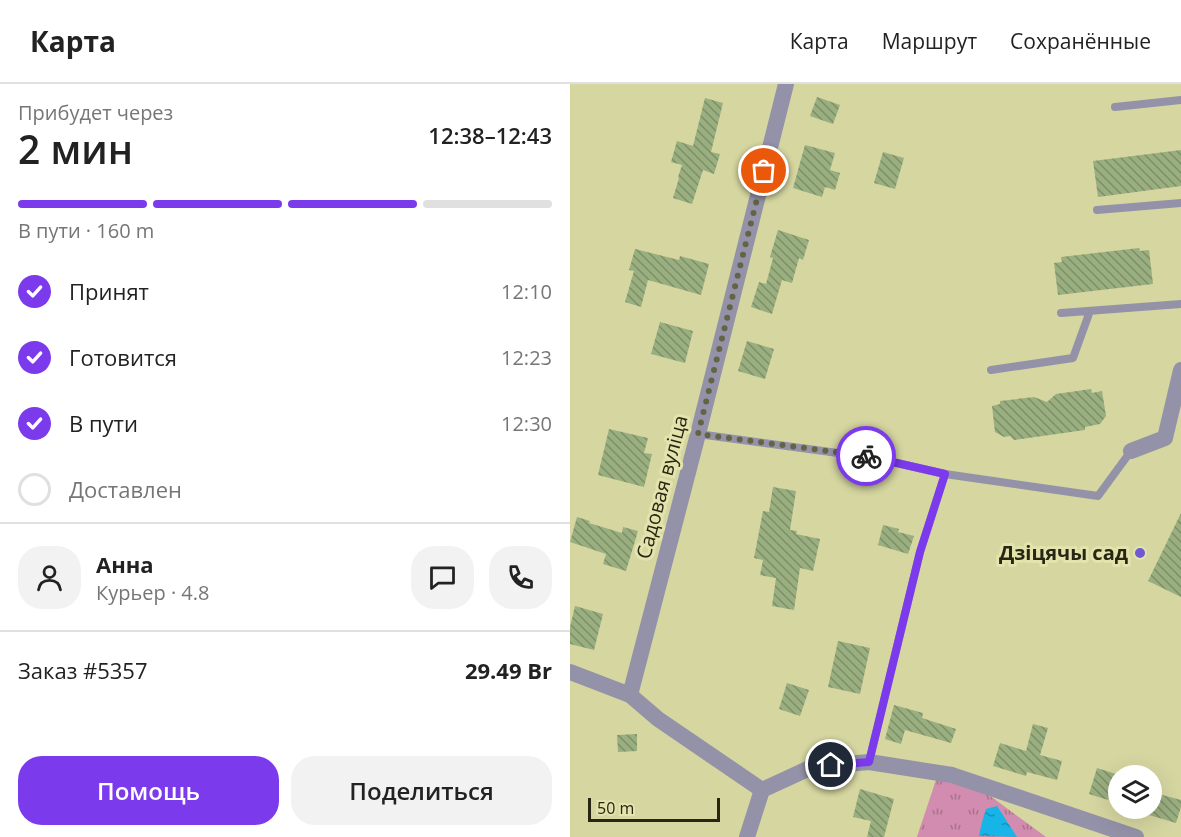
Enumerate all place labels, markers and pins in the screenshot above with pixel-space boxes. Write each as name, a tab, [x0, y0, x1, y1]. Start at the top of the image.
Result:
pin	[738, 145, 789, 196]
place label: Дзіцячы сад	[999, 539, 1128, 566]
marker: Дзіцячы сад	[1133, 546, 1147, 560]
pin	[805, 739, 856, 790]

